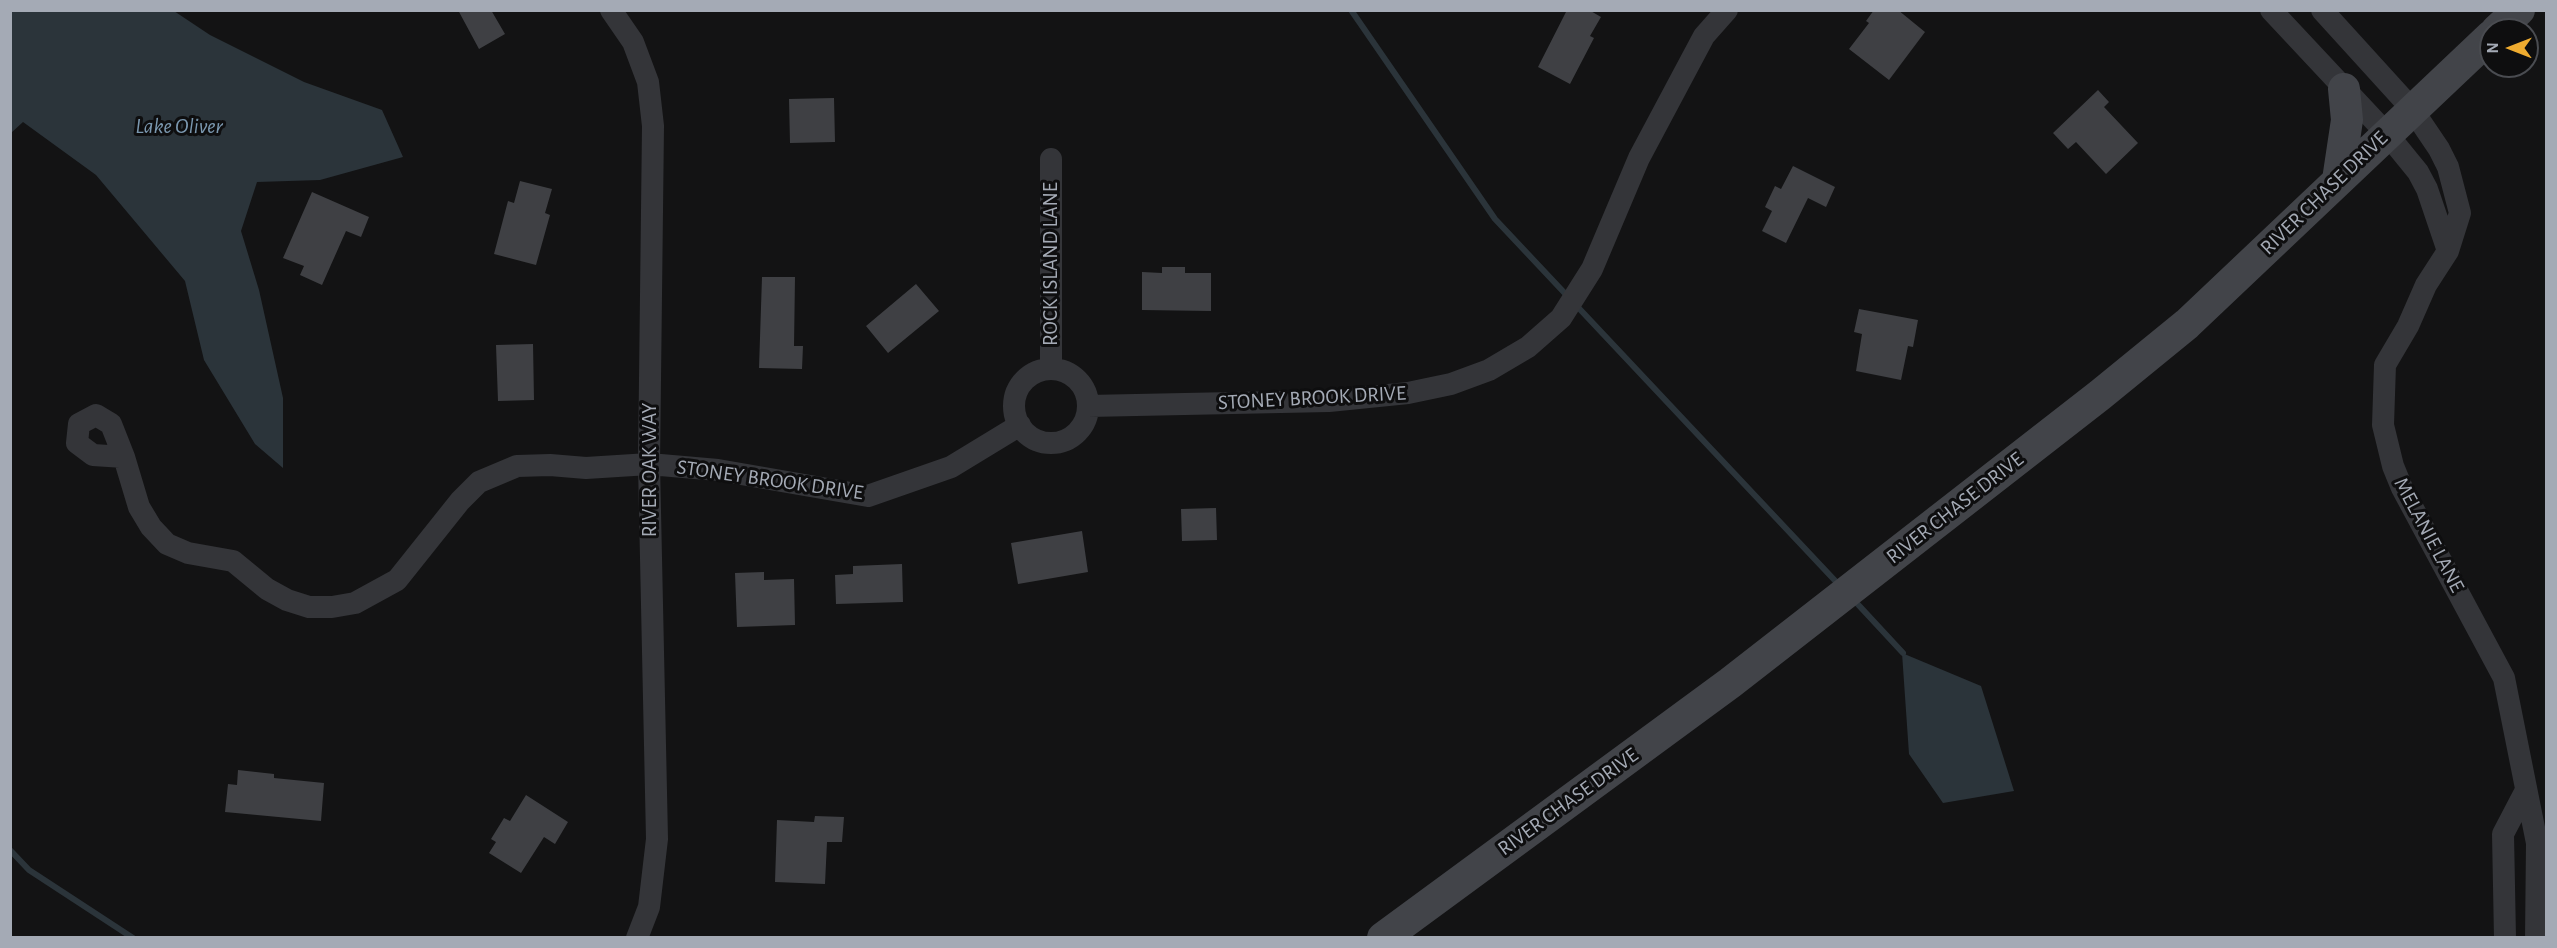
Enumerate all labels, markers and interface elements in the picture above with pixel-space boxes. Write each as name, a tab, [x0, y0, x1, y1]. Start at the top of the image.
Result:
north arrow	[2479, 18, 2539, 78]
text: N	[2485, 42, 2501, 54]
water label: Lake Oliver	[135, 113, 223, 139]
street label: RIVER CHASE DRIVE	[2255, 126, 2393, 260]
street label: ROCK ISLAND LANE	[1038, 182, 1064, 346]
street label: STONEY BROOK DRIVE	[1217, 380, 1407, 416]
street label: RIVER OAK WAY	[637, 403, 663, 537]
street label: RIVER CHASE DRIVE	[1881, 447, 2029, 569]
street label: STONEY BROOK DRIVE	[675, 454, 865, 506]
street label: MELANIE LANE	[2388, 473, 2470, 597]
street label: RIVER CHASE DRIVE	[1493, 743, 1643, 861]

